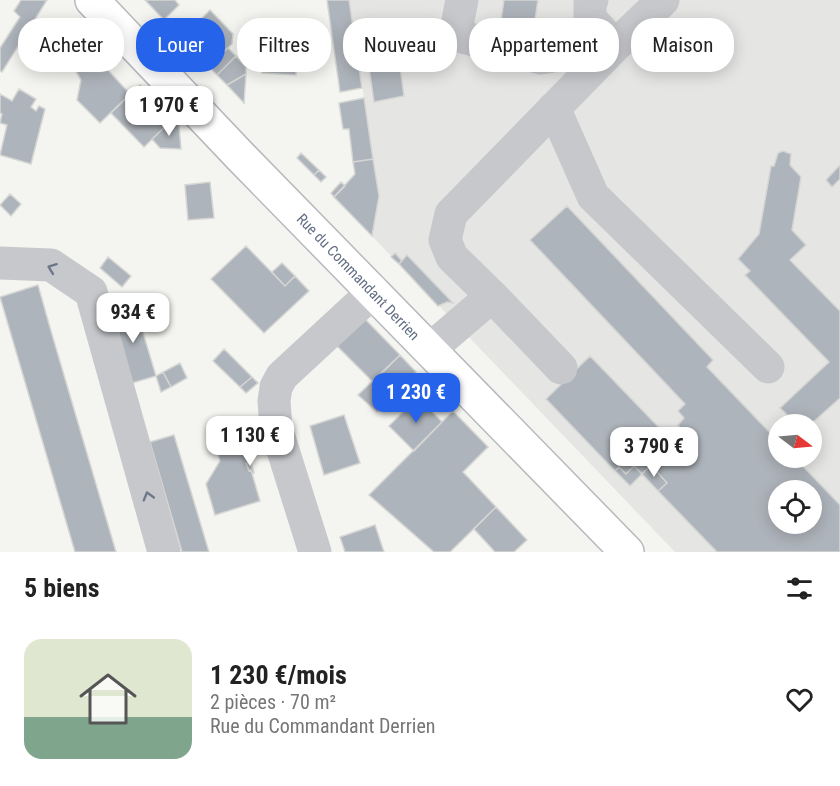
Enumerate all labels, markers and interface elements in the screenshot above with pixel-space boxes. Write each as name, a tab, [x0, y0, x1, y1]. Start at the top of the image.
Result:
chip: Acheter	[18, 18, 124, 72]
chip: Louer	[136, 18, 225, 72]
chip: Filtres	[237, 18, 331, 72]
chip: Nouveau	[343, 18, 457, 72]
chip: Appartement	[469, 18, 619, 72]
chip: Maison	[631, 18, 734, 72]
pin: 1 970 €	[114, 86, 224, 137]
text: 1 970 €	[139, 93, 199, 117]
street label: Rue du Commandant Derrien	[293, 210, 423, 344]
one-way arrow	[47, 263, 58, 275]
pin: 934 €	[91, 293, 175, 344]
text: 934 €	[110, 300, 156, 324]
pin: 1 230 €	[361, 373, 471, 424]
text: 1 230 €	[386, 380, 446, 404]
north arrow	[768, 414, 822, 468]
map controls	[768, 414, 822, 534]
pin: 1 130 €	[195, 416, 305, 467]
text: 1 130 €	[220, 423, 280, 447]
pin: 3 790 €	[599, 427, 709, 478]
text: 3 790 €	[624, 434, 684, 458]
button: locate	[768, 480, 822, 534]
one-way arrow	[143, 491, 155, 502]
icon: filters	[783, 572, 816, 605]
text: 5 biens	[24, 573, 100, 603]
text: 1 230 €/mois	[210, 660, 347, 690]
icon: home	[72, 663, 144, 735]
icon: heart	[783, 683, 816, 716]
text: 2 pièces · 70 m²	[210, 690, 336, 714]
text: Rue du Commandant Derrien	[210, 714, 436, 738]

